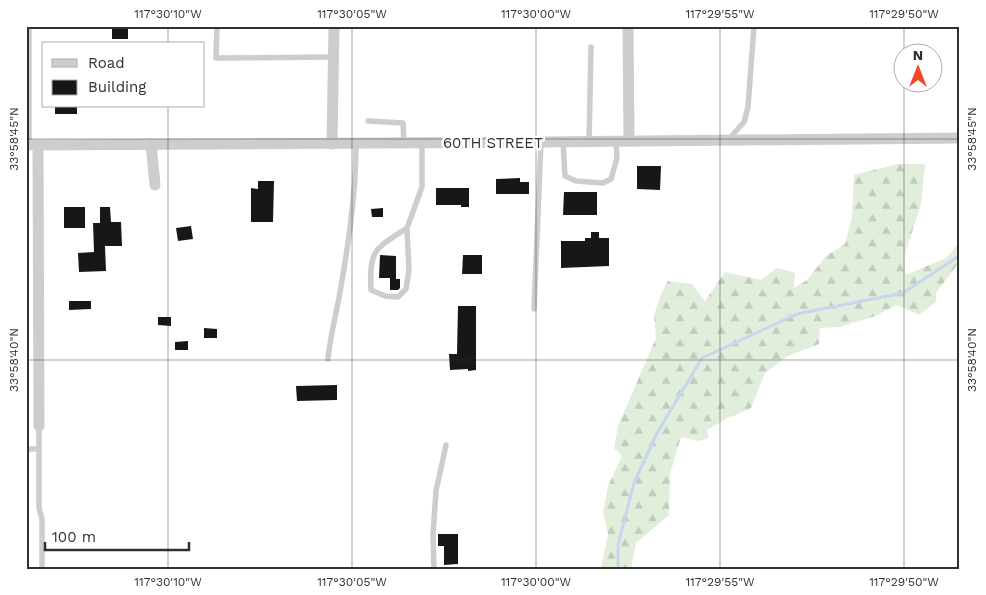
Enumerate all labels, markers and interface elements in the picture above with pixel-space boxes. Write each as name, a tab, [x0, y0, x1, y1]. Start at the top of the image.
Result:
text: 117°30'10"W	[134, 7, 202, 21]
text: 117°30'05"W	[317, 7, 387, 21]
text: 117°30'00"W	[501, 7, 572, 21]
text: 117°29'55"W	[685, 7, 755, 21]
text: 117°29'50"W	[869, 7, 939, 21]
legend	[42, 42, 205, 108]
north arrow	[894, 42, 944, 92]
text: N	[913, 47, 923, 63]
text: Road	[88, 54, 125, 72]
text: Building	[88, 78, 146, 96]
text: 33°58'45"N	[7, 107, 21, 171]
text: 33°58'45"N	[965, 107, 979, 171]
street label: 60TH STREET	[443, 134, 543, 152]
text: 33°58'40"N	[7, 328, 21, 392]
text: 33°58'40"N	[965, 328, 979, 392]
scale bar	[45, 520, 189, 552]
text: 100 m	[52, 528, 96, 546]
text: 117°30'10"W	[134, 575, 202, 589]
text: 117°30'05"W	[317, 575, 387, 589]
text: 117°30'00"W	[501, 575, 572, 589]
text: 117°29'55"W	[685, 575, 755, 589]
text: 117°29'50"W	[869, 575, 939, 589]

